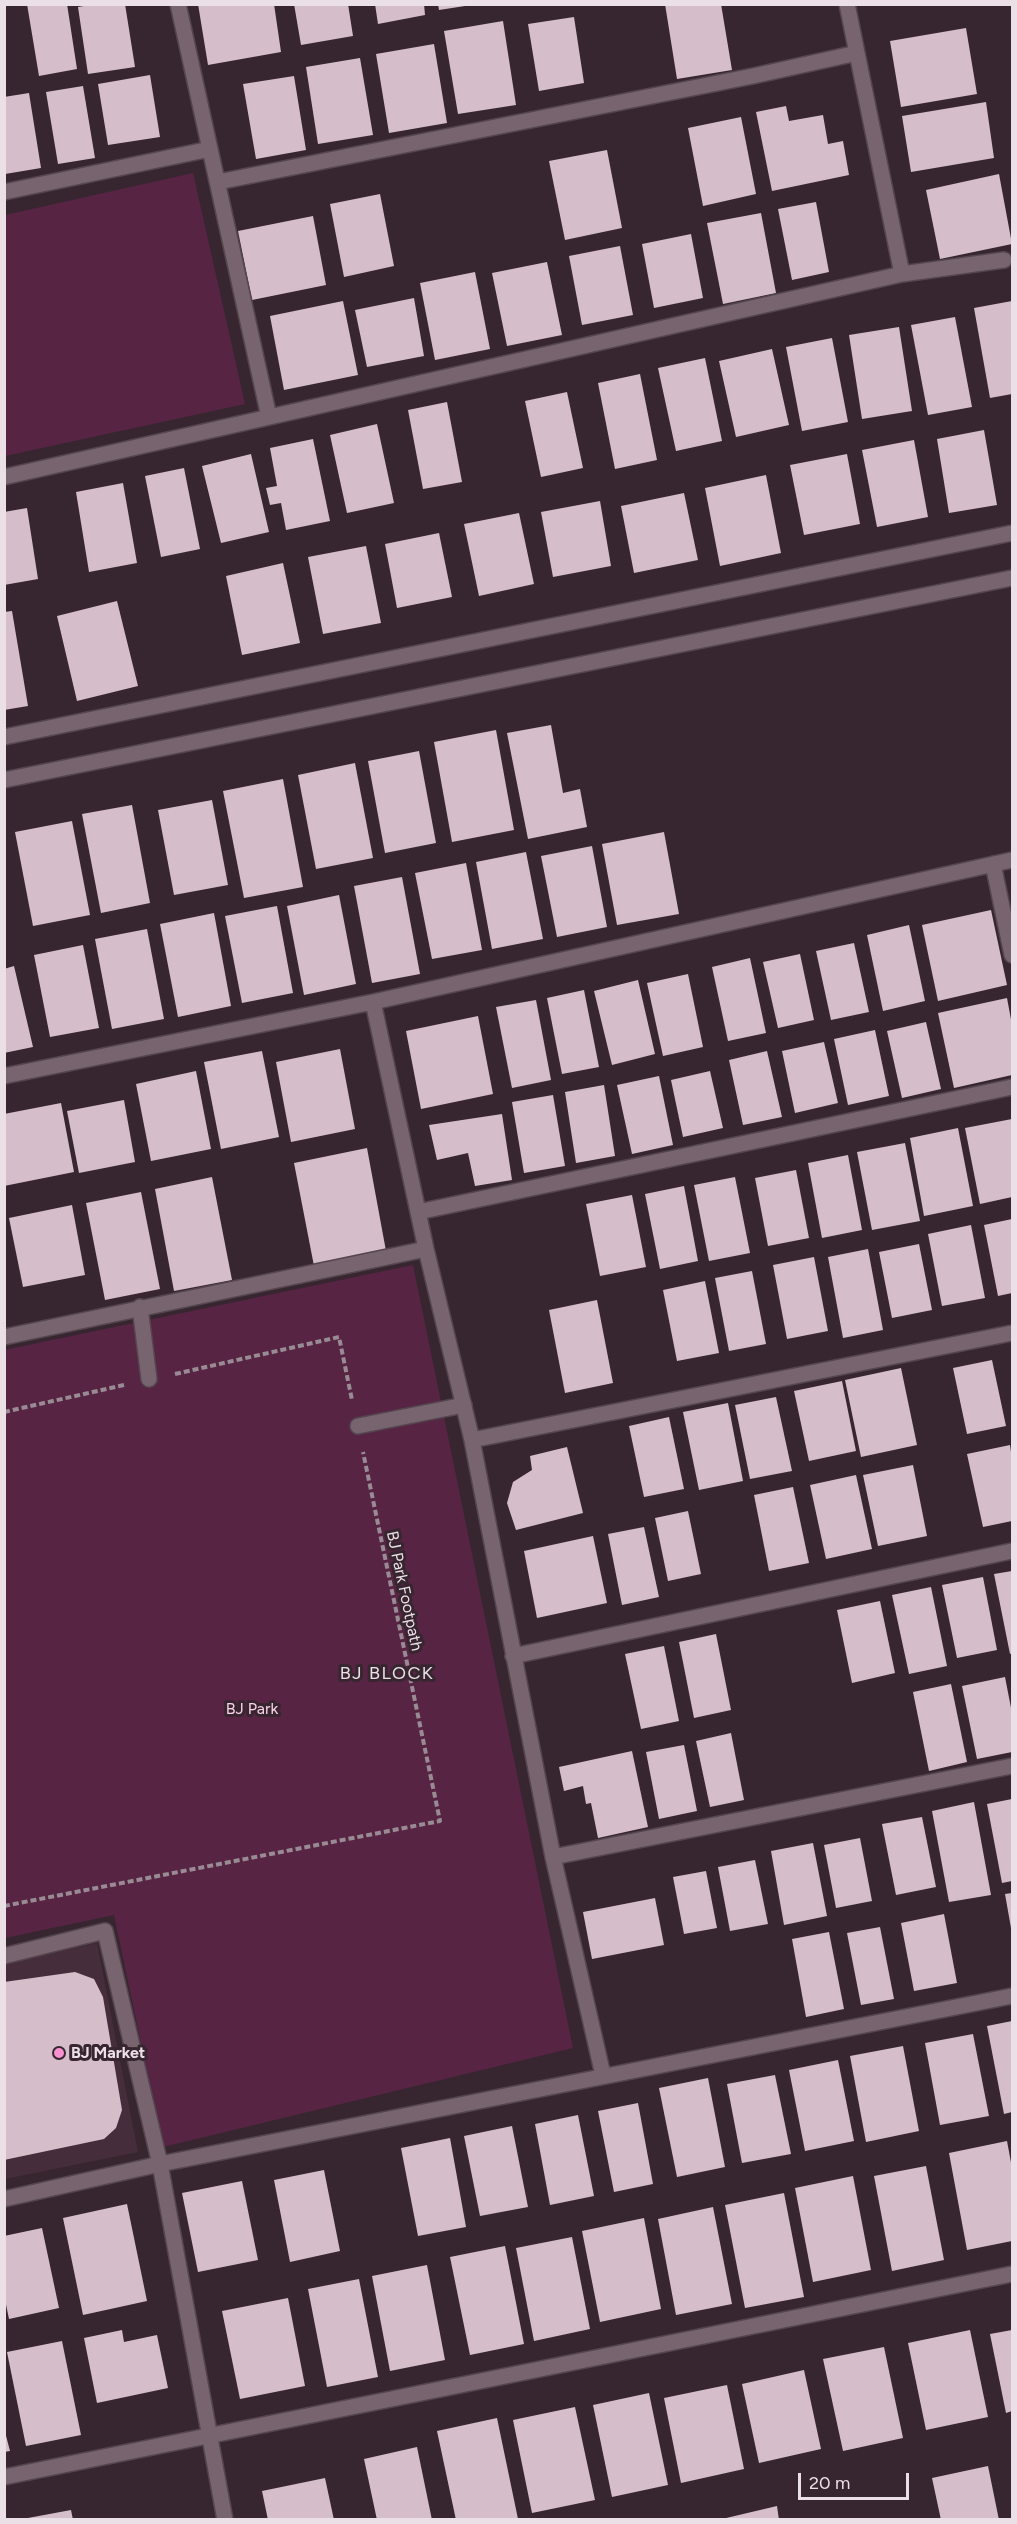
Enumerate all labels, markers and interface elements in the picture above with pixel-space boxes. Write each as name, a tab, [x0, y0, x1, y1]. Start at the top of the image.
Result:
street label: BJ Park Footpath	[382, 1529, 426, 1653]
district label: BJ BLOCK	[340, 1663, 434, 1685]
park label: BJ Park	[226, 1699, 278, 1719]
place label: BJ Market	[71, 2043, 145, 2063]
marker: BJ Market	[52, 2046, 66, 2060]
scale bar	[801, 2461, 912, 2499]
text: 20 m	[809, 2472, 850, 2494]

